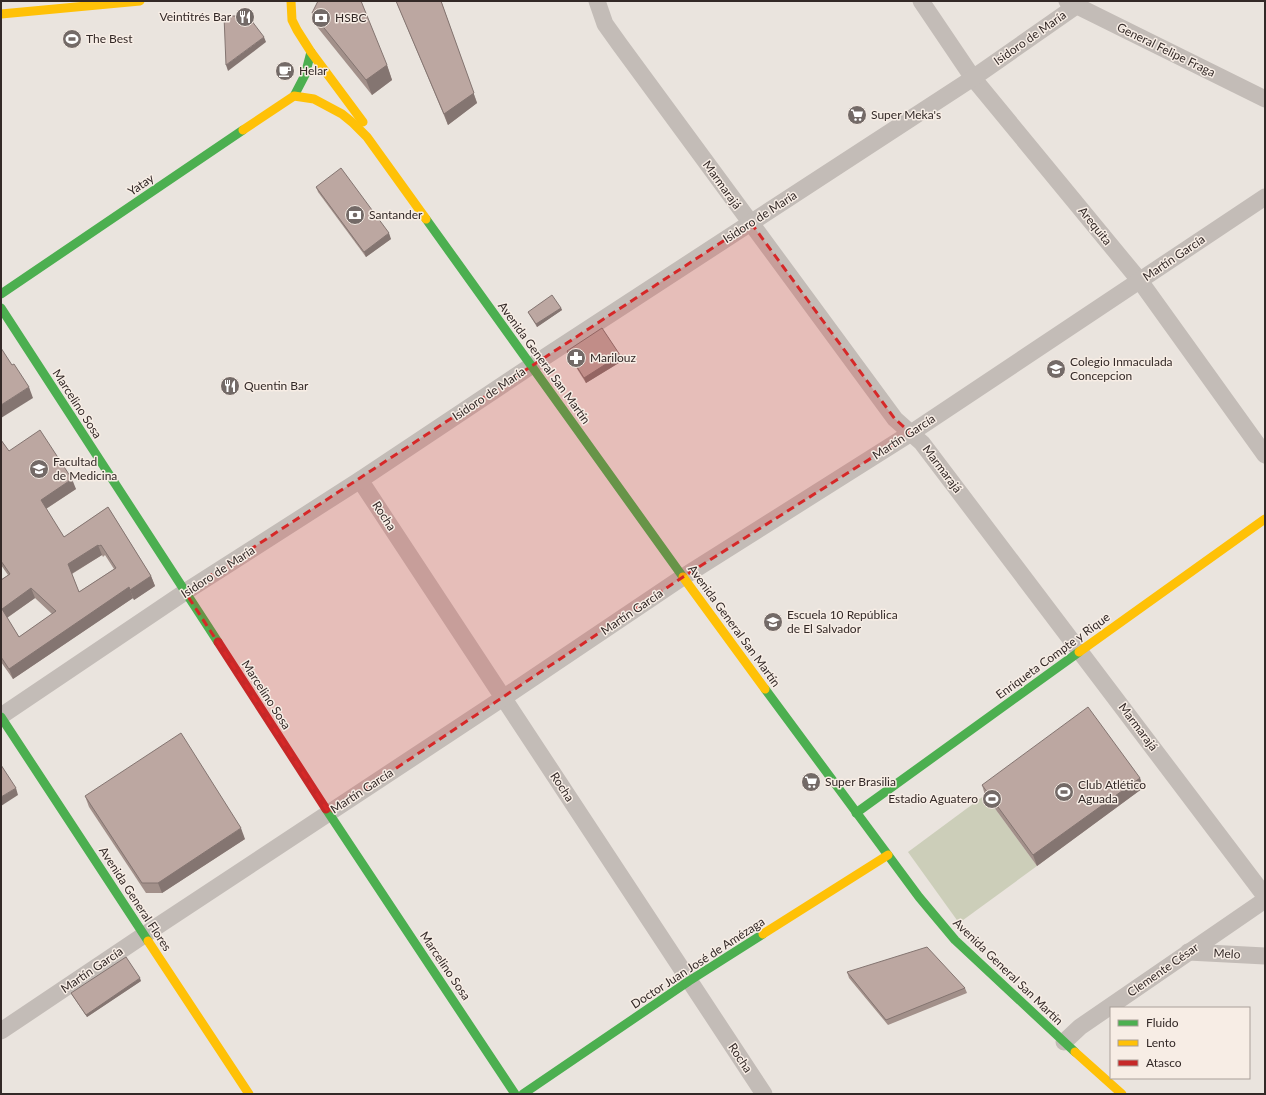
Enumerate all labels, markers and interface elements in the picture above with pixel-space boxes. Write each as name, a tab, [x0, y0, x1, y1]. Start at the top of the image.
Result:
restaurant icon: Veintitrés Bar	[234, 6, 256, 28]
bank icon: HSBC	[310, 7, 332, 29]
street label: Isidoro de María	[991, 7, 1069, 68]
place label: Veintitrés Bar	[160, 9, 232, 24]
place label: HSBC	[335, 10, 366, 25]
street label: General Felipe Fraga	[1115, 19, 1218, 80]
sports icon: The Best	[61, 28, 83, 50]
place label: The Best	[86, 31, 133, 46]
cafe icon: Helar	[274, 60, 296, 82]
place label: Helar	[299, 63, 328, 78]
supermarket icon: Super Meka's	[846, 104, 868, 126]
place label: Super Meka's	[871, 107, 941, 122]
street label: Marmarajá	[700, 158, 745, 212]
street label: Yatay	[125, 170, 157, 199]
street label: Isidoro de María	[720, 187, 800, 246]
street label: Arequita	[1075, 203, 1115, 248]
bank icon: Santander	[344, 204, 366, 226]
place label: Santander	[369, 207, 423, 222]
street label: Martín García	[1140, 231, 1208, 284]
street label: Avenida General San Martín	[495, 299, 594, 427]
pharmacy icon: Marilouz	[565, 347, 587, 369]
place label: Marilouz	[590, 350, 637, 365]
place label: Colegio Inmaculada Concepcion	[1070, 354, 1173, 383]
school or university icon: Colegio Inmaculada Concepcion	[1045, 358, 1067, 380]
street label: Isidoro de María	[449, 364, 528, 424]
street label: Marcelino Sosa	[49, 366, 105, 441]
restaurant icon: Quentin Bar	[219, 375, 241, 397]
place label: Quentin Bar	[244, 378, 309, 393]
street label: Martín García	[870, 411, 938, 462]
street label: Marmarajá	[919, 442, 965, 496]
place label: Facultad de Medicina	[53, 454, 117, 483]
school or university icon: Facultad de Medicina	[28, 458, 50, 480]
street label: Rocha	[369, 498, 400, 533]
street label: Isidoro de María	[178, 542, 258, 601]
street label: Avenida General San Martín	[685, 562, 784, 690]
street label: Martín García	[598, 585, 666, 638]
place label: Escuela 10 República de El Salvador	[787, 607, 898, 636]
street label: Enriqueta Compte y Rique	[993, 609, 1113, 702]
school or university icon: Escuela 10 República de El Salvador	[762, 611, 784, 633]
street label: Marcelino Sosa	[238, 657, 294, 732]
street label: Marmarajá	[1115, 700, 1161, 754]
street label: Martín García	[328, 765, 396, 816]
street label: Rocha	[547, 769, 578, 804]
supermarket icon: Super Brasilia	[800, 771, 822, 793]
place label: Super Brasilia	[825, 774, 896, 789]
place label: Club Atlético Aguada	[1078, 777, 1146, 806]
sports icon: Club Atlético Aguada	[1053, 781, 1075, 803]
sports icon: Estadio Aguatero	[981, 788, 1003, 810]
place label: Estadio Aguatero	[888, 791, 978, 806]
street label: Avenida General Flores	[96, 844, 175, 954]
street label: Doctor Juan José de Amézaga	[628, 914, 767, 1011]
street label: Avenida General San Martín	[950, 915, 1066, 1028]
street label: Marcelino Sosa	[417, 928, 474, 1003]
street label: Clemente César	[1124, 939, 1202, 1000]
street label: Martín García	[58, 943, 126, 996]
street label: Melo	[1213, 945, 1241, 962]
legend	[1110, 1007, 1250, 1079]
text: Fluido	[1146, 1015, 1179, 1030]
text: Lento	[1146, 1035, 1176, 1050]
street label: Rocha	[725, 1040, 756, 1075]
text: Atasco	[1146, 1055, 1182, 1070]

